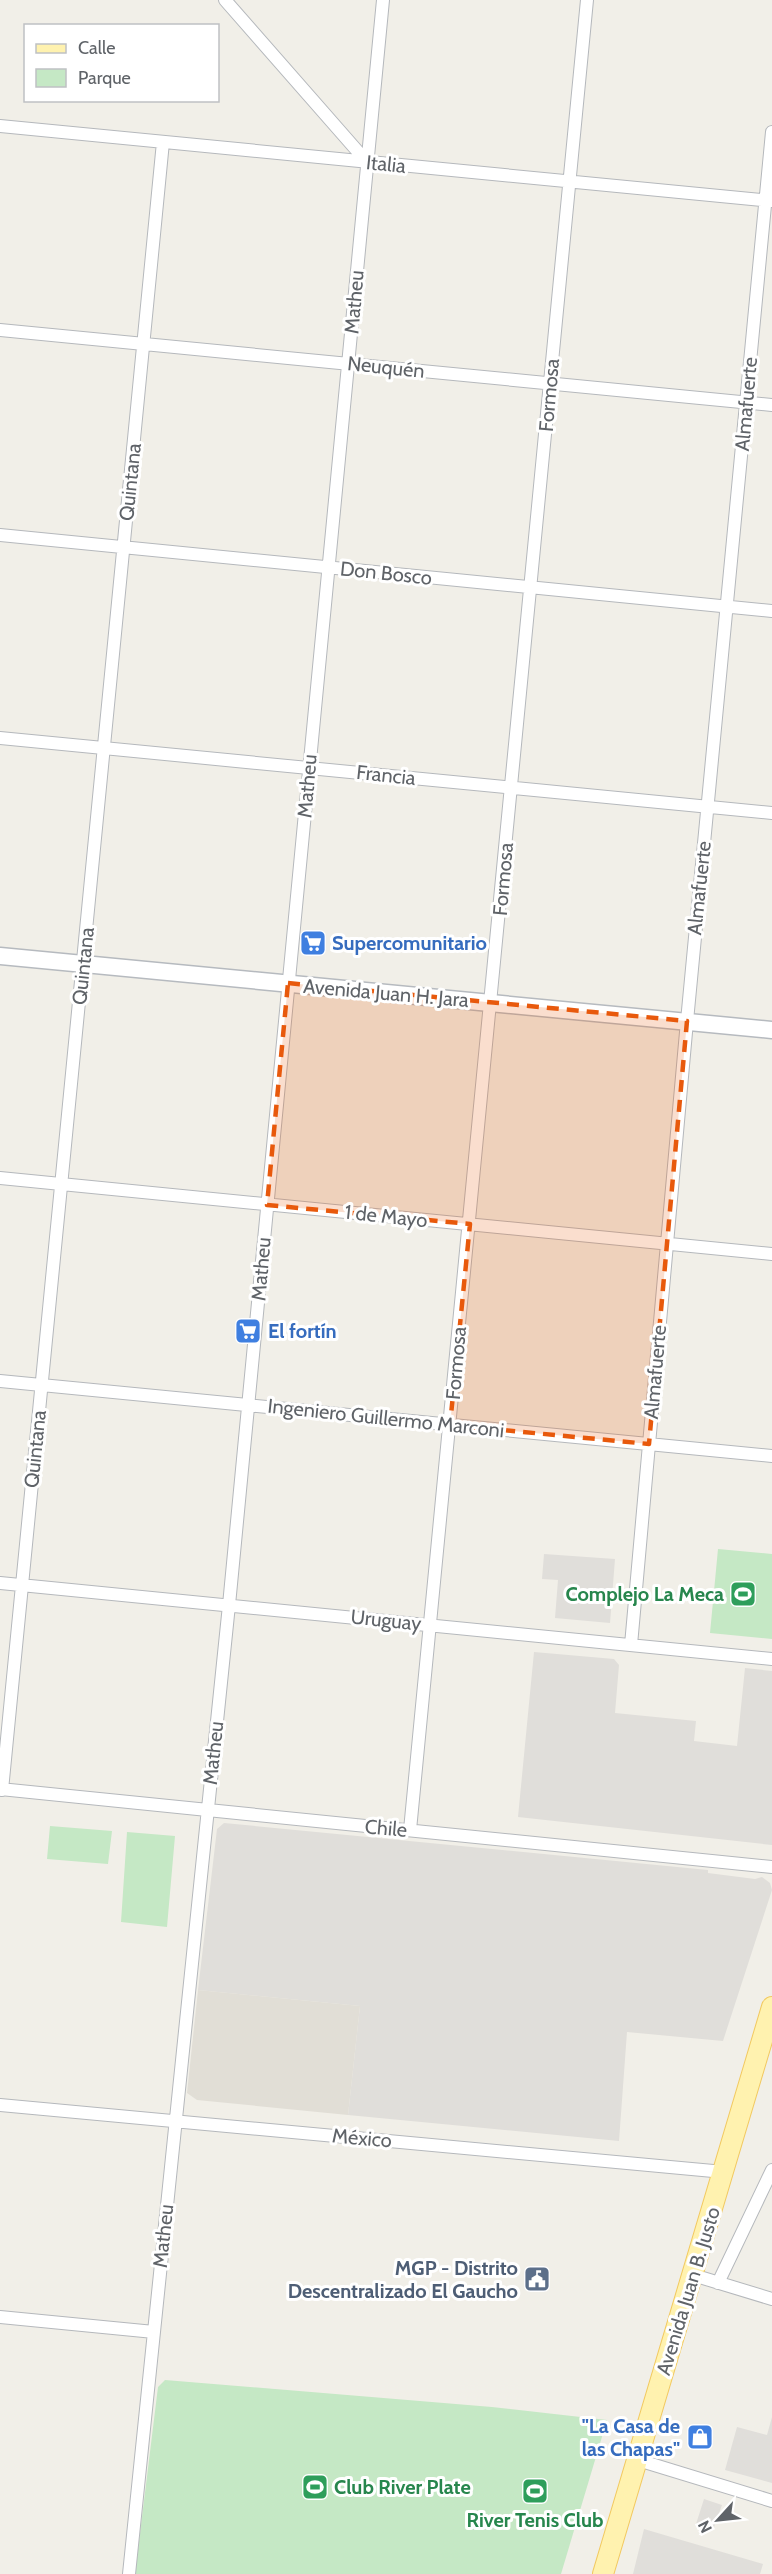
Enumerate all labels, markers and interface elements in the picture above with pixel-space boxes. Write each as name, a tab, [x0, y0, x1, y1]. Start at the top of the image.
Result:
legend	[24, 24, 219, 102]
text: Calle	[78, 37, 115, 59]
text: Parque	[78, 67, 131, 89]
street label: Italia	[365, 150, 407, 178]
street label: Matheu	[339, 269, 369, 335]
street label: Neuquén	[346, 351, 426, 383]
street label: Almafuerte	[730, 356, 762, 452]
street label: Formosa	[534, 357, 564, 433]
street label: Quintana	[114, 441, 146, 522]
street label: Don Bosco	[339, 556, 433, 590]
street label: Matheu	[292, 753, 322, 819]
street label: Francia	[355, 760, 417, 790]
street label: Almafuerte	[682, 840, 716, 936]
street label: Formosa	[488, 841, 518, 917]
street label: Quintana	[67, 925, 99, 1006]
supermarket icon: Supercomunitario	[298, 928, 328, 958]
place label: Supercomunitario	[332, 931, 487, 955]
street label: Avenida Juan H. Jara	[302, 974, 470, 1012]
street label: 1 de Mayo	[343, 1200, 429, 1232]
street label: Matheu	[246, 1236, 276, 1302]
supermarket icon: El fortín	[233, 1316, 263, 1346]
place label: El fortín	[268, 1319, 337, 1343]
street label: Almafuerte	[639, 1324, 671, 1420]
street label: Formosa	[441, 1325, 471, 1401]
street label: Ingeniero Guillermo Marconi	[267, 1394, 505, 1442]
street label: Quintana	[19, 1408, 51, 1489]
sports icon: Complejo La Meca	[728, 1579, 758, 1609]
place label: Complejo La Meca	[565, 1582, 724, 1606]
street label: Uruguay	[350, 1604, 422, 1636]
street label: Matheu	[198, 1720, 228, 1786]
street label: Chile	[364, 1814, 408, 1842]
street label: México	[331, 2123, 393, 2153]
street label: Matheu	[148, 2203, 178, 2269]
street label: Avenida Juan B. Justo	[651, 2204, 725, 2378]
place label: MGP - Distrito Descentralizado El Gaucho	[288, 2256, 518, 2303]
public building icon: MGP - Distrito Descentralizado El Gaucho	[522, 2264, 552, 2294]
place label: "La Casa de las Chapas"	[582, 2414, 680, 2461]
shop icon: "La Casa de las Chapas"	[685, 2422, 715, 2452]
sports icon: Club River Plate	[300, 2472, 330, 2502]
place label: Club River Plate	[334, 2475, 471, 2499]
sports icon: River Tenis Club	[520, 2476, 550, 2506]
north arrow	[688, 2490, 748, 2550]
place label: River Tenis Club	[467, 2508, 603, 2532]
text: N	[694, 2517, 716, 2536]

